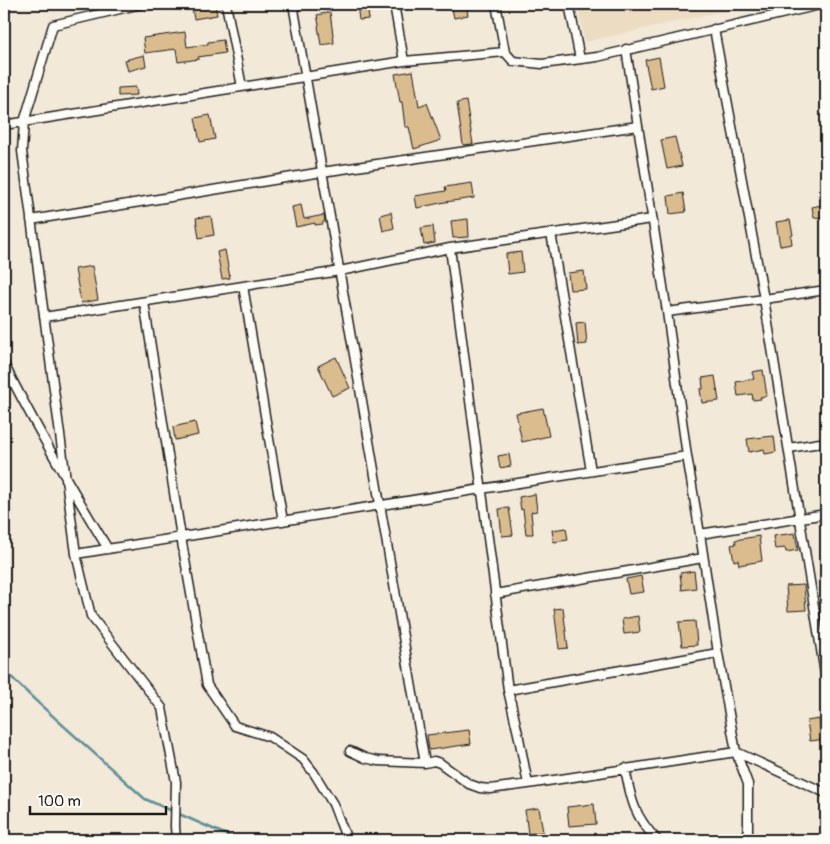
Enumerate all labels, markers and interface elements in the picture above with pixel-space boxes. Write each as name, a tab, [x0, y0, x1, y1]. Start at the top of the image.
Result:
scale bar	[30, 784, 166, 816]
text: 100 m	[38, 792, 81, 811]

